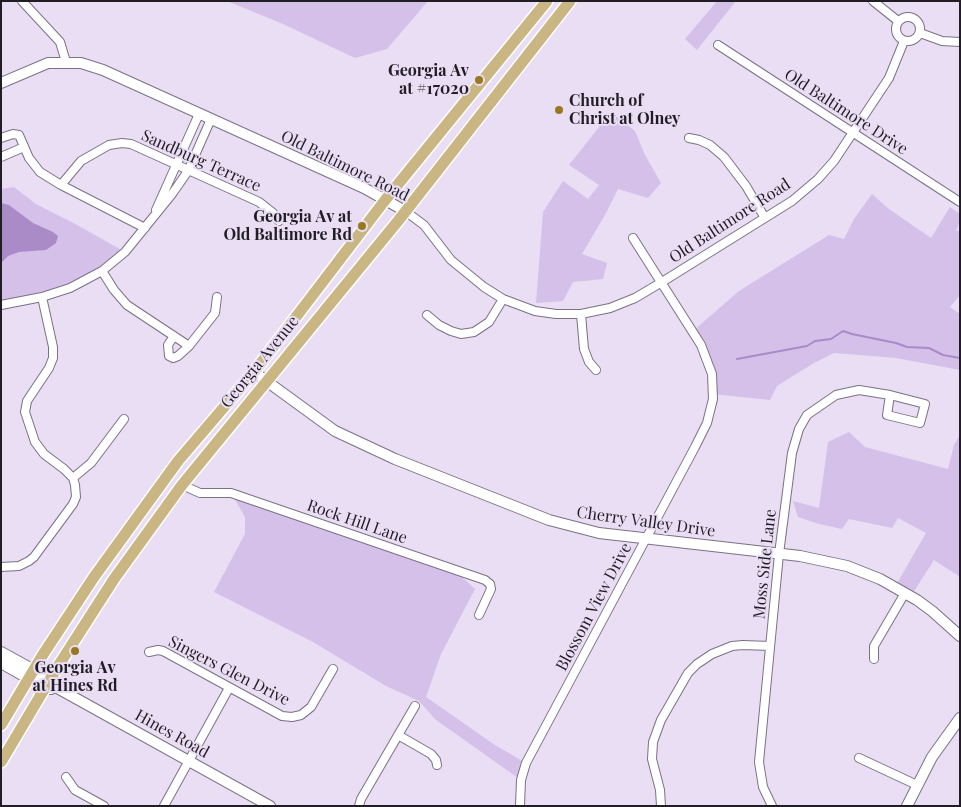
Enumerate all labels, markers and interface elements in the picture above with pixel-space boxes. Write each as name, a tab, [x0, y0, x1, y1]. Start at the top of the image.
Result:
place label: Georgia Av at #17020	[388, 61, 469, 99]
street label: Old Baltimore Drive	[781, 65, 911, 159]
marker: Georgia Av at #17020	[473, 74, 485, 86]
place label: Church of Christ at Olney	[569, 91, 680, 129]
marker: Church of Christ at Olney	[553, 104, 565, 116]
street label: Sandburg Terrace	[138, 126, 264, 196]
street label: Old Baltimore Road	[278, 127, 412, 205]
street label: Old Baltimore Road	[666, 175, 794, 267]
place label: Georgia Av at Old Baltimore Rd	[223, 207, 352, 245]
marker: Georgia Av at Old Baltimore Rd	[356, 220, 368, 232]
street label: Georgia Avenue	[217, 312, 303, 412]
street label: Rock Hill Lane	[304, 496, 410, 548]
street label: Cherry Valley Drive	[575, 503, 717, 541]
street label: Moss Side Lane	[750, 508, 780, 620]
street label: Blossom View Drive	[552, 540, 636, 674]
street label: Singers Glen Drive	[165, 632, 293, 710]
marker: Georgia Av at Hines Rd	[69, 645, 81, 657]
place label: Georgia Av at Hines Rd	[32, 658, 118, 696]
street label: Hines Road	[131, 706, 213, 762]

